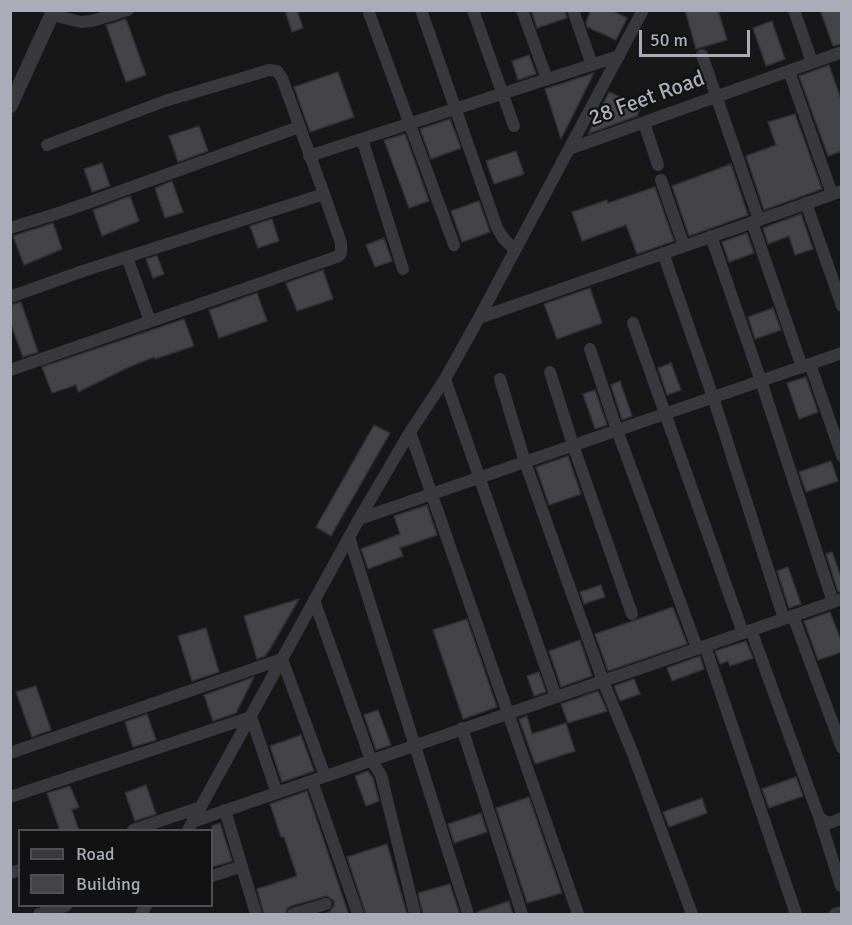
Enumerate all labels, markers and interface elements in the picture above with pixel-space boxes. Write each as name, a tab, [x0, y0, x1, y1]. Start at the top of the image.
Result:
scale bar	[642, 18, 753, 56]
text: 50 m	[650, 29, 688, 51]
street label: 28 Feet Road	[586, 66, 708, 132]
legend	[18, 829, 213, 907]
text: Road	[76, 843, 115, 865]
text: Building	[76, 873, 140, 895]

